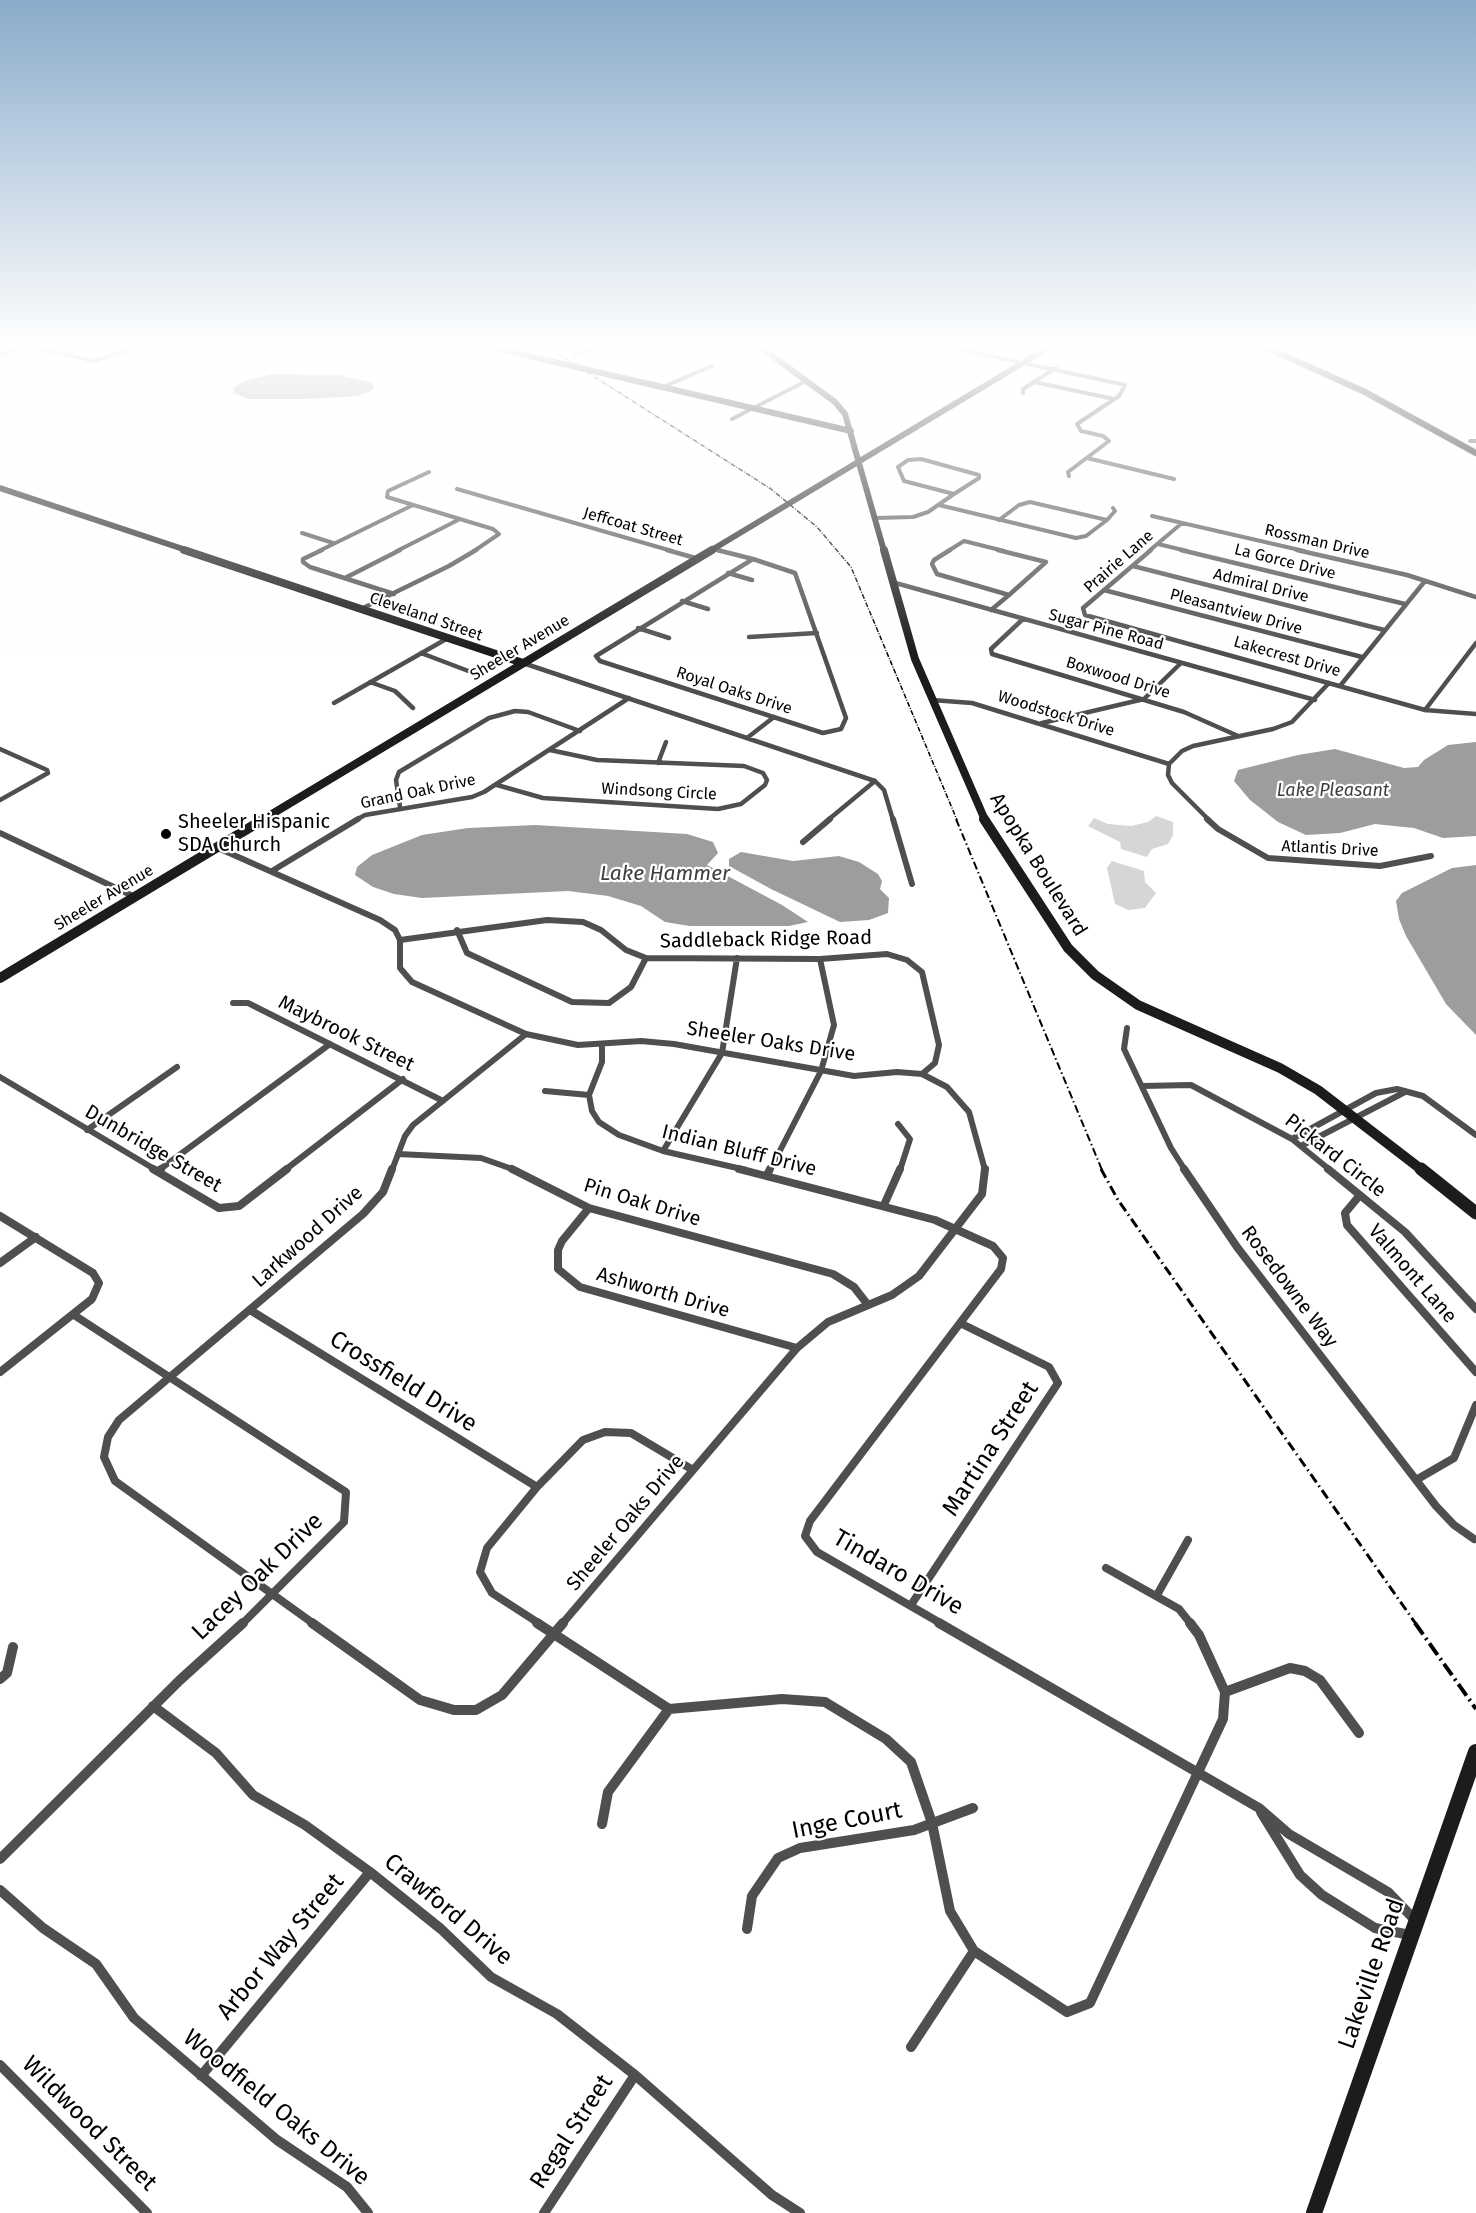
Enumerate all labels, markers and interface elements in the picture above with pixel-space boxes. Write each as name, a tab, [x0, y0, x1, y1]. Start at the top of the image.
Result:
street label: Jeffcoat Street	[581, 504, 685, 550]
street label: Rossman Drive	[1263, 521, 1371, 563]
street label: Prairie Lane	[1080, 527, 1158, 597]
street label: La Gorce Drive	[1232, 540, 1338, 584]
street label: Admiral Drive	[1211, 565, 1311, 607]
street label: Pleasantview Drive	[1168, 585, 1304, 639]
street label: Cleveland Street	[367, 589, 485, 645]
street label: Sugar Pine Road	[1046, 605, 1166, 655]
street label: Sheeler Avenue	[467, 611, 573, 685]
street label: Lakecrest Drive	[1231, 633, 1343, 681]
street label: Boxwood Drive	[1063, 653, 1173, 703]
street label: Royal Oaks Drive	[674, 663, 794, 719]
street label: Woodstock Drive	[995, 687, 1117, 741]
street label: Grand Oak Drive	[359, 770, 477, 814]
street label: Windsong Circle	[601, 779, 717, 805]
water label: Lake Pleasant	[1277, 780, 1389, 802]
street label: Apopka Boulevard	[984, 789, 1092, 941]
place label: Sheeler Hispanic SDA Church	[178, 810, 330, 857]
marker: Sheeler Hispanic SDA Church	[159, 827, 173, 841]
street label: Atlantis Drive	[1281, 837, 1379, 861]
street label: Sheeler Avenue	[51, 861, 157, 935]
water label: Lake Hammer	[600, 861, 730, 887]
street label: Saddleback Ridge Road	[660, 926, 872, 954]
street label: Maybrook Street	[274, 991, 418, 1077]
street label: Sheeler Oaks Drive	[685, 1017, 857, 1067]
street label: Dunbridge Street	[80, 1100, 226, 1198]
street label: Pickard Circle	[1279, 1109, 1391, 1203]
street label: Indian Bluff Drive	[659, 1120, 819, 1182]
street label: Pin Oak Drive	[581, 1174, 703, 1232]
street label: Larkwood Drive	[248, 1181, 368, 1293]
street label: Valmont Lane	[1363, 1220, 1461, 1328]
street label: Rosedowne Way	[1235, 1221, 1343, 1353]
street label: Ashworth Drive	[594, 1263, 732, 1323]
street label: Crossfield Drive	[324, 1325, 482, 1439]
street label: Martina Street	[937, 1376, 1045, 1522]
street label: Sheeler Oaks Drive	[562, 1450, 690, 1596]
street label: Lacey Oak Drive	[186, 1507, 330, 1647]
street label: Tindaro Drive	[828, 1524, 968, 1622]
street label: Inge Court	[790, 1796, 904, 1846]
street label: Crawford Drive	[378, 1848, 518, 1972]
street label: Arbor Way Street	[211, 1868, 351, 2026]
street label: Lakeville Road	[1333, 1895, 1411, 2053]
street label: Woodfield Oaks Drive	[177, 2024, 375, 2192]
street label: Wildwood Street	[16, 2051, 162, 2197]
street label: Regal Street	[524, 2069, 620, 2195]

